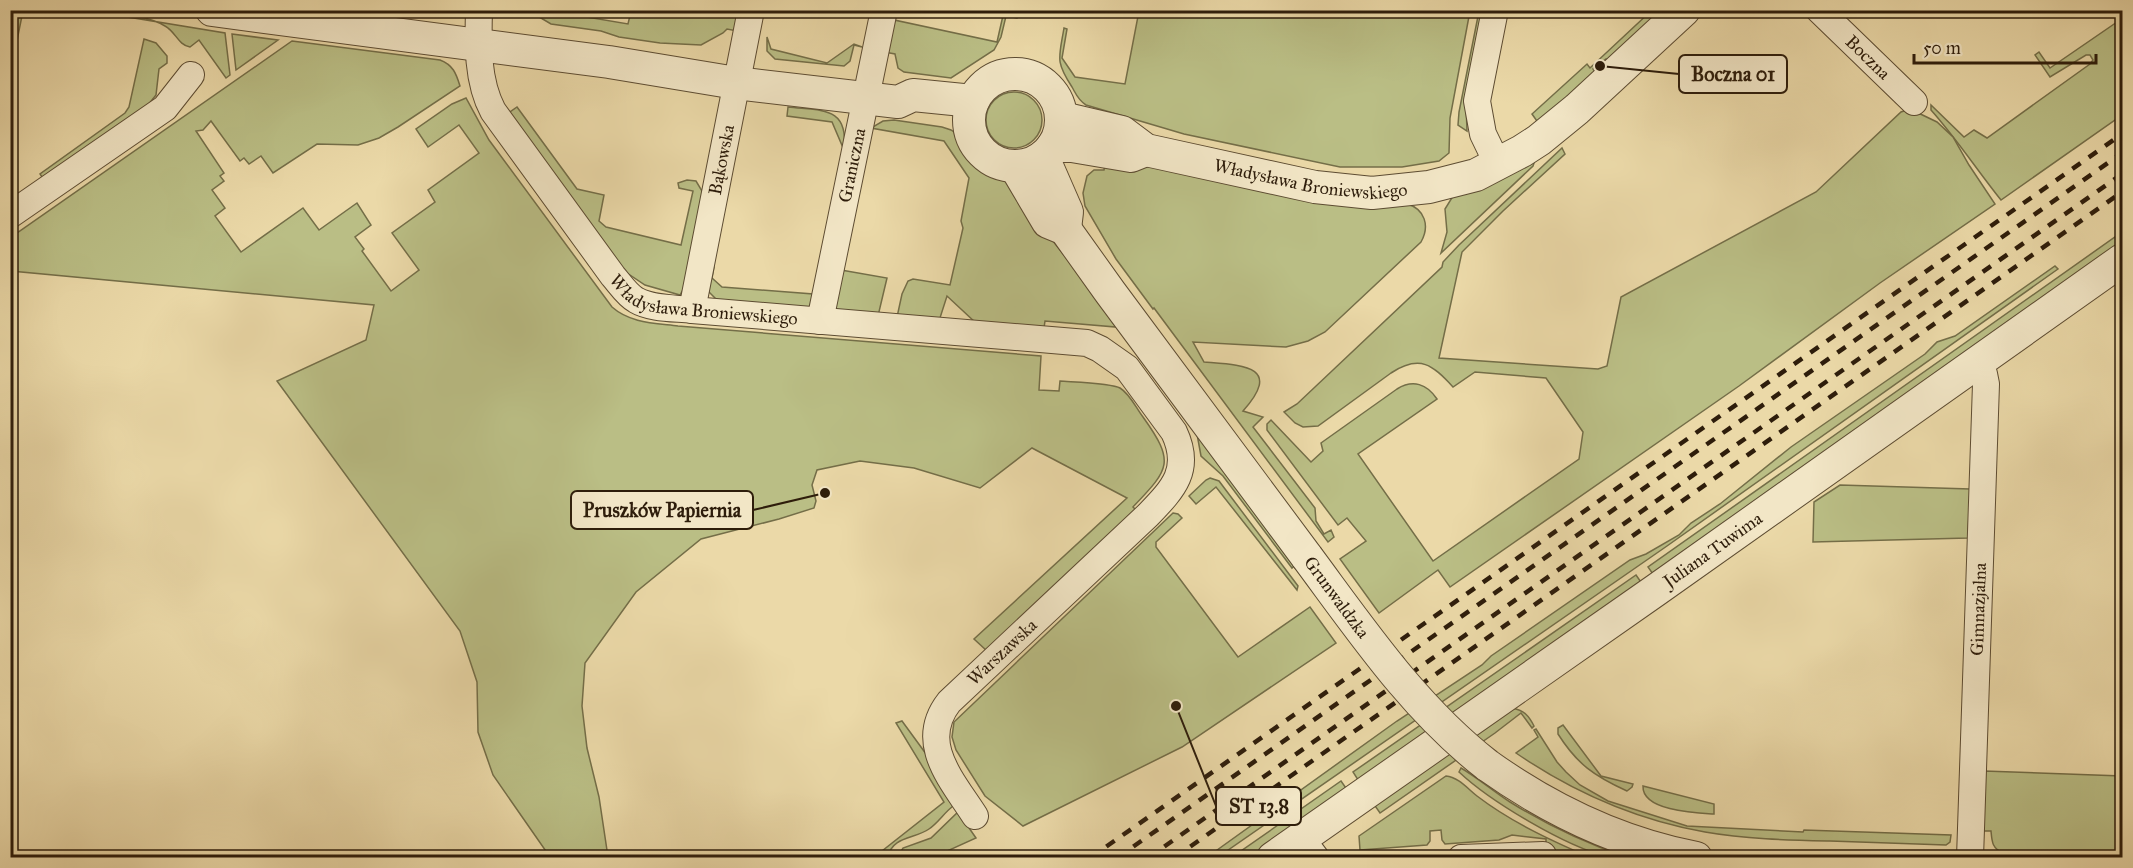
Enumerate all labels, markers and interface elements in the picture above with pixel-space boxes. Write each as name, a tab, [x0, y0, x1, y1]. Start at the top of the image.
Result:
scale bar	[1914, 27, 2096, 65]
street label: Boczna	[1841, 30, 1895, 84]
text: 50 m	[1923, 37, 1961, 59]
callout: Boczna 01	[1679, 55, 1787, 93]
text: Boczna 01	[1691, 62, 1775, 86]
street label: Bąkowska	[704, 122, 739, 197]
street label: Graniczna	[834, 126, 871, 204]
street label: Władysława Broniewskiego	[1212, 154, 1409, 204]
street label: Władysława Broniewskiego	[605, 270, 799, 330]
callout: Pruszków Papiernia	[571, 491, 753, 529]
text: Pruszków Papiernia	[583, 498, 742, 523]
street label: Juliana Tuwima	[1657, 507, 1767, 594]
street label: Grunwaldzka	[1299, 552, 1375, 643]
street label: Gimnazjalna	[1966, 562, 1991, 656]
street label: Warszawska	[963, 614, 1042, 690]
callout: ST 13.8	[1216, 787, 1301, 825]
text: ST 13.8	[1229, 794, 1289, 819]

